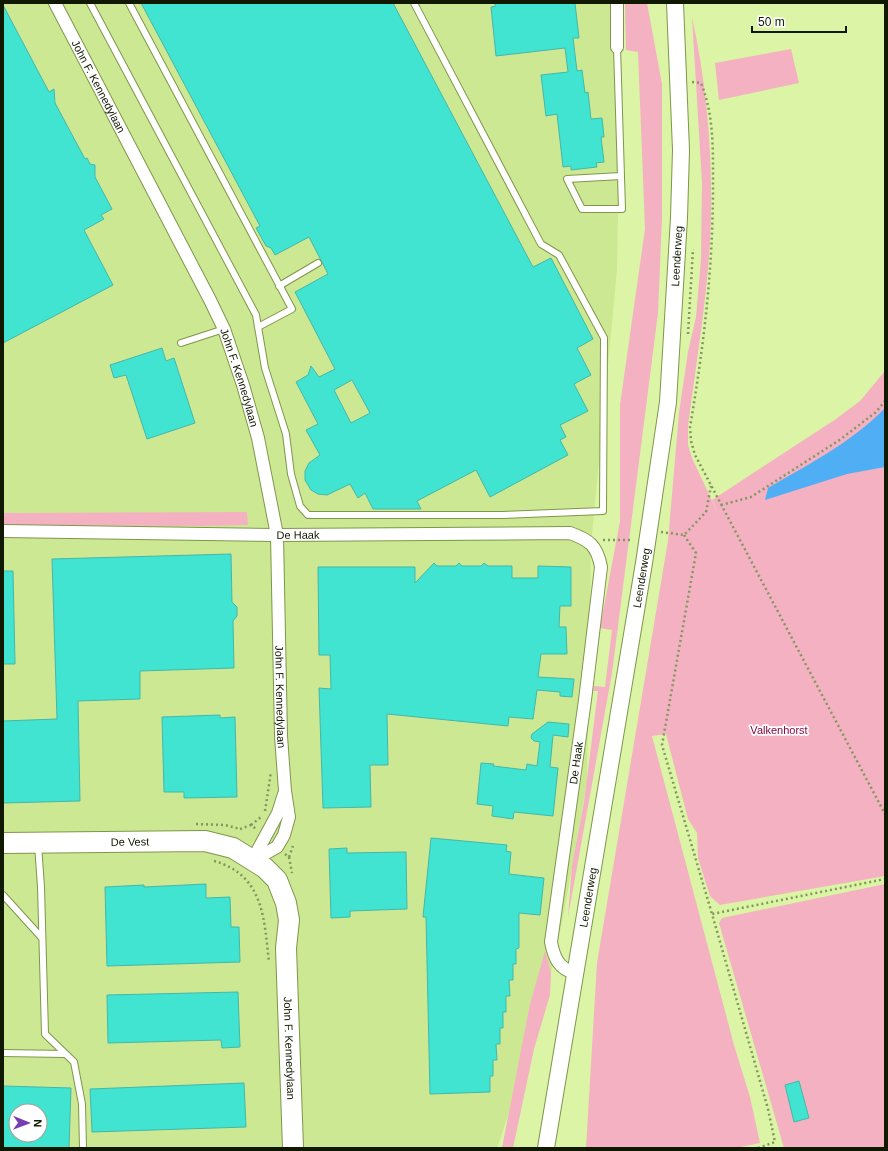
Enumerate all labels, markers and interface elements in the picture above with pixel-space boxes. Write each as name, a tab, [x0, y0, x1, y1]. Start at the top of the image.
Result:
scale bar	[752, 8, 846, 34]
text: 50 m	[758, 15, 785, 29]
street label: John F. Kennedylaan	[69, 38, 128, 135]
street label: Leenderweg	[669, 226, 685, 287]
street label: John F. Kennedylaan	[218, 326, 261, 428]
street label: De Haak	[277, 529, 320, 541]
street label: Leenderweg	[631, 547, 652, 609]
street label: John F. Kennedylaan	[273, 645, 288, 749]
park label: Valkenhorst	[750, 724, 808, 736]
street label: De Haak	[567, 740, 585, 785]
street label: De Vest	[111, 836, 149, 848]
street label: Leenderweg	[577, 867, 599, 928]
street label: John F. Kennedylaan	[282, 997, 297, 1100]
north arrow	[8, 1103, 48, 1143]
text: N	[32, 1119, 44, 1127]

